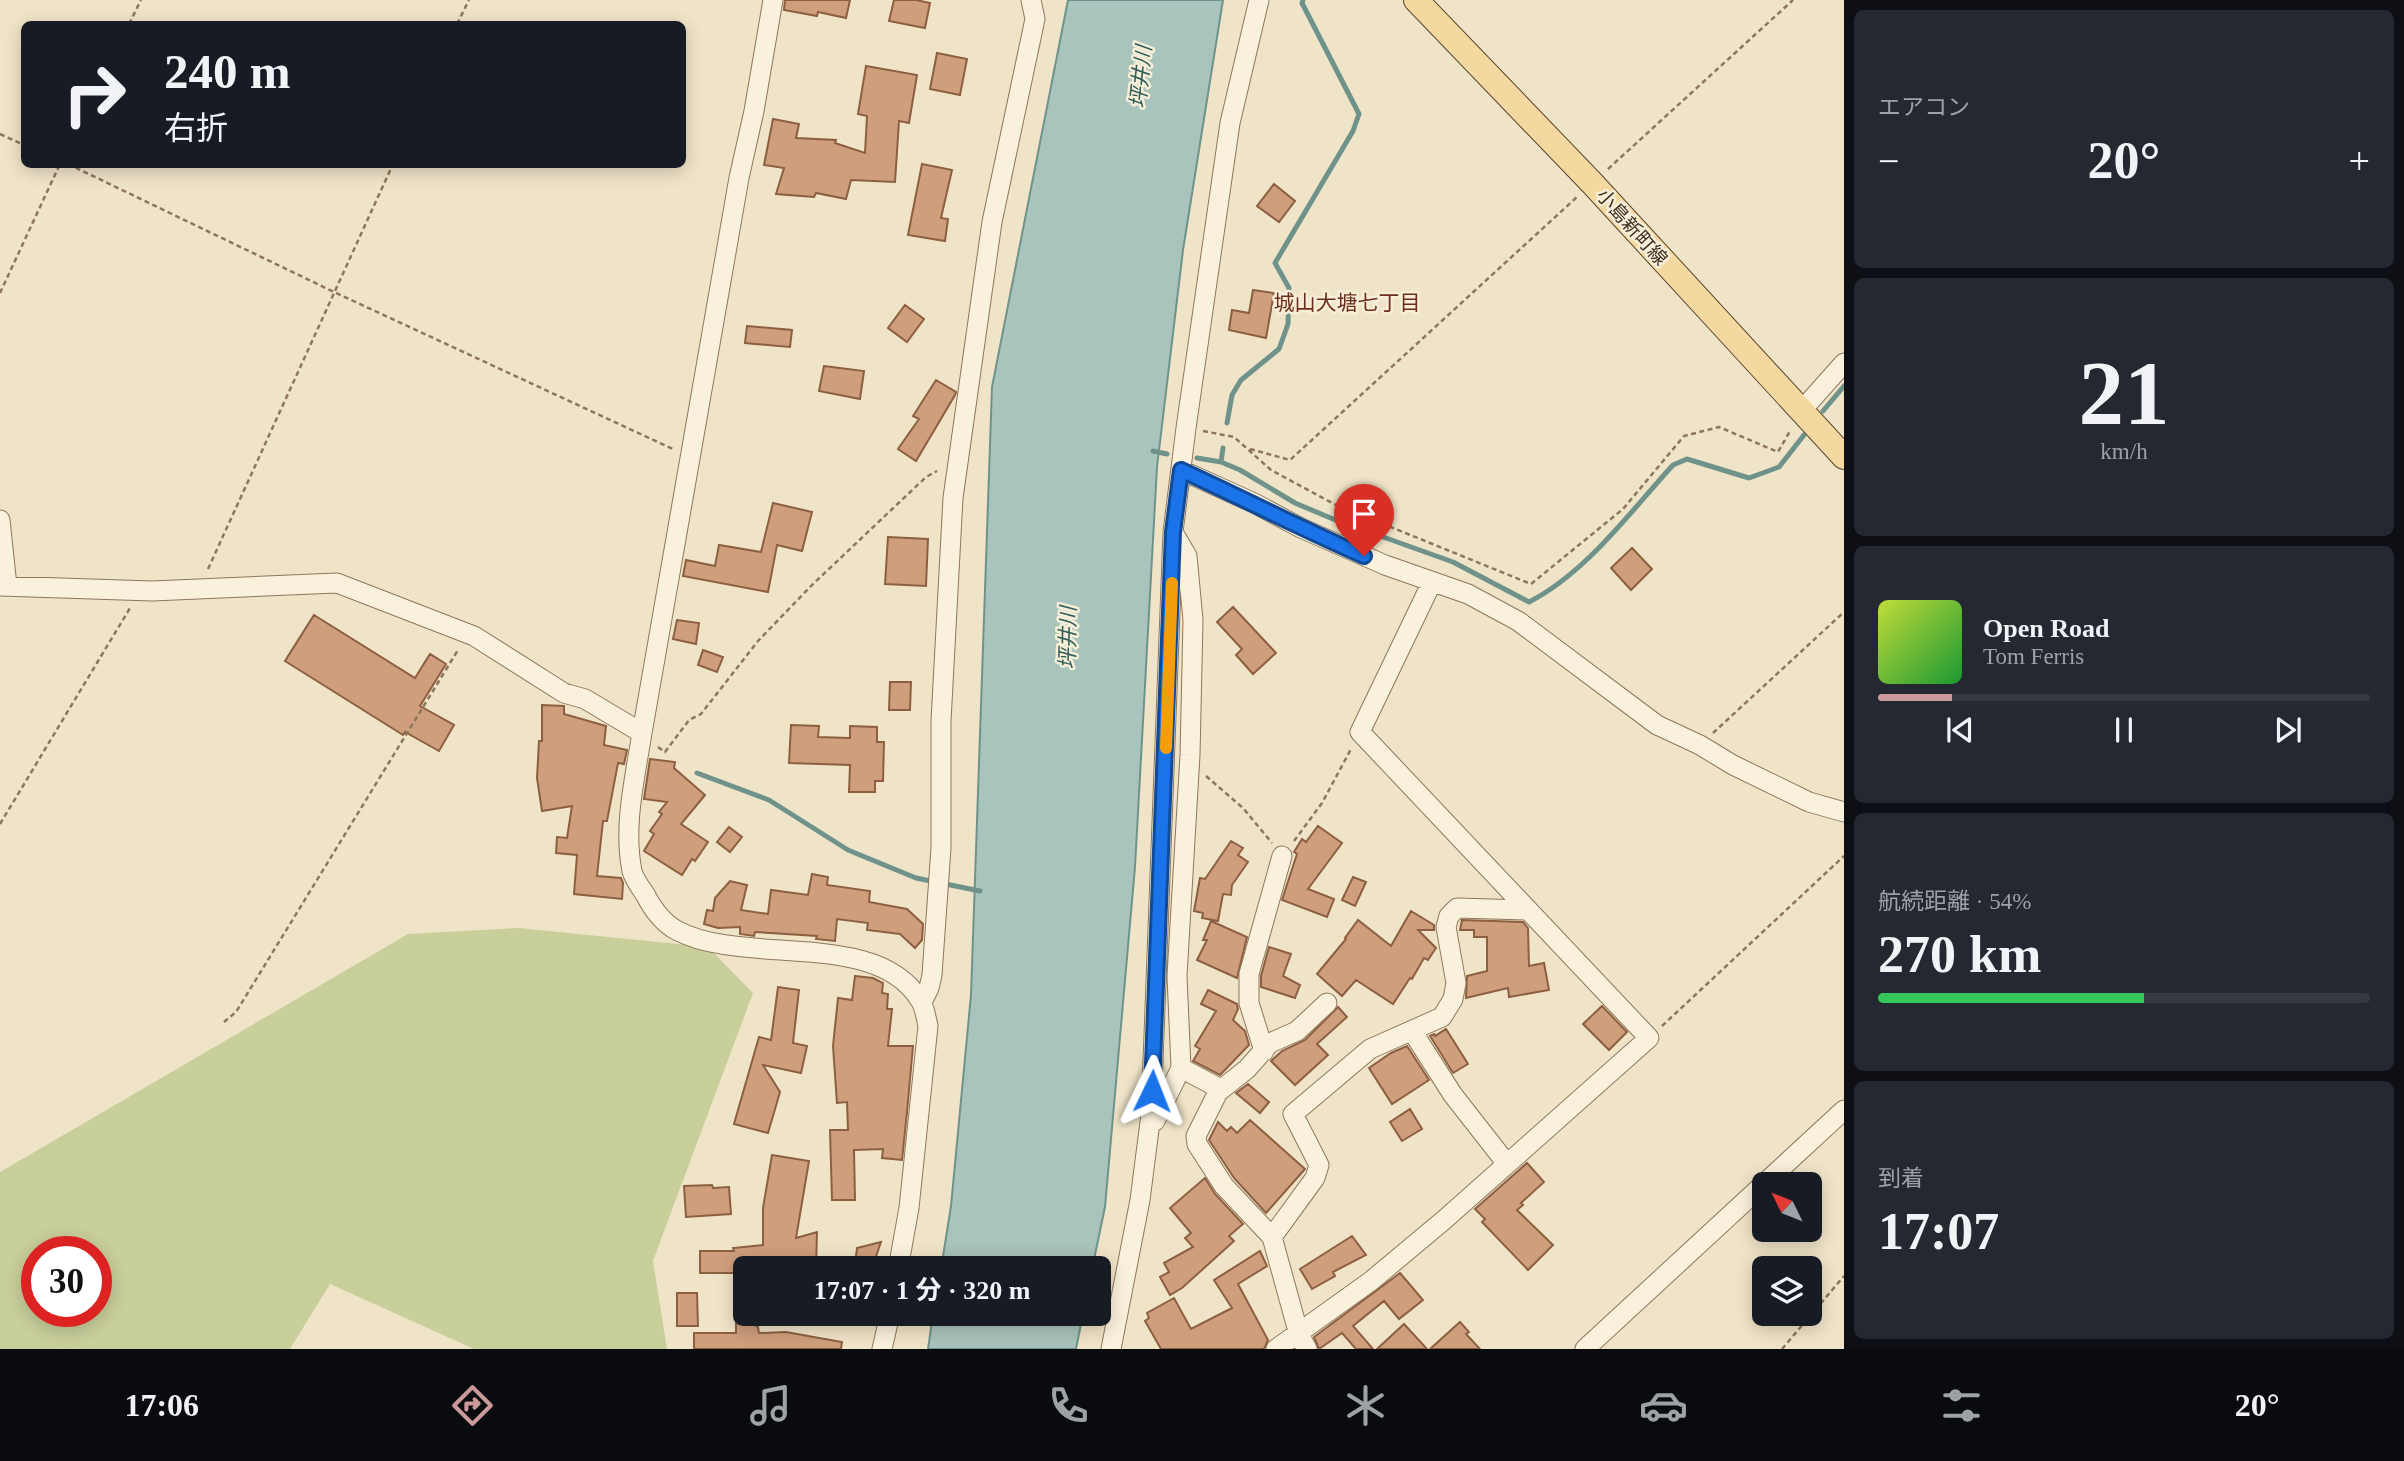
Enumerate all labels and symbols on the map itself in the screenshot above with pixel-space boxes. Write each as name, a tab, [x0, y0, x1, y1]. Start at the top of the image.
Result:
water label: 坪井川	[1126, 42, 1156, 110]
street label: 小島新町線	[1592, 185, 1672, 269]
district label: 城山大塘七丁目	[1274, 291, 1421, 315]
pin	[1334, 484, 1394, 556]
water label: 坪井川	[1055, 604, 1081, 670]
position arrow	[1115, 1054, 1189, 1128]
north arrow	[1752, 1172, 1822, 1242]
speed limit sign: 30	[21, 1236, 112, 1327]

